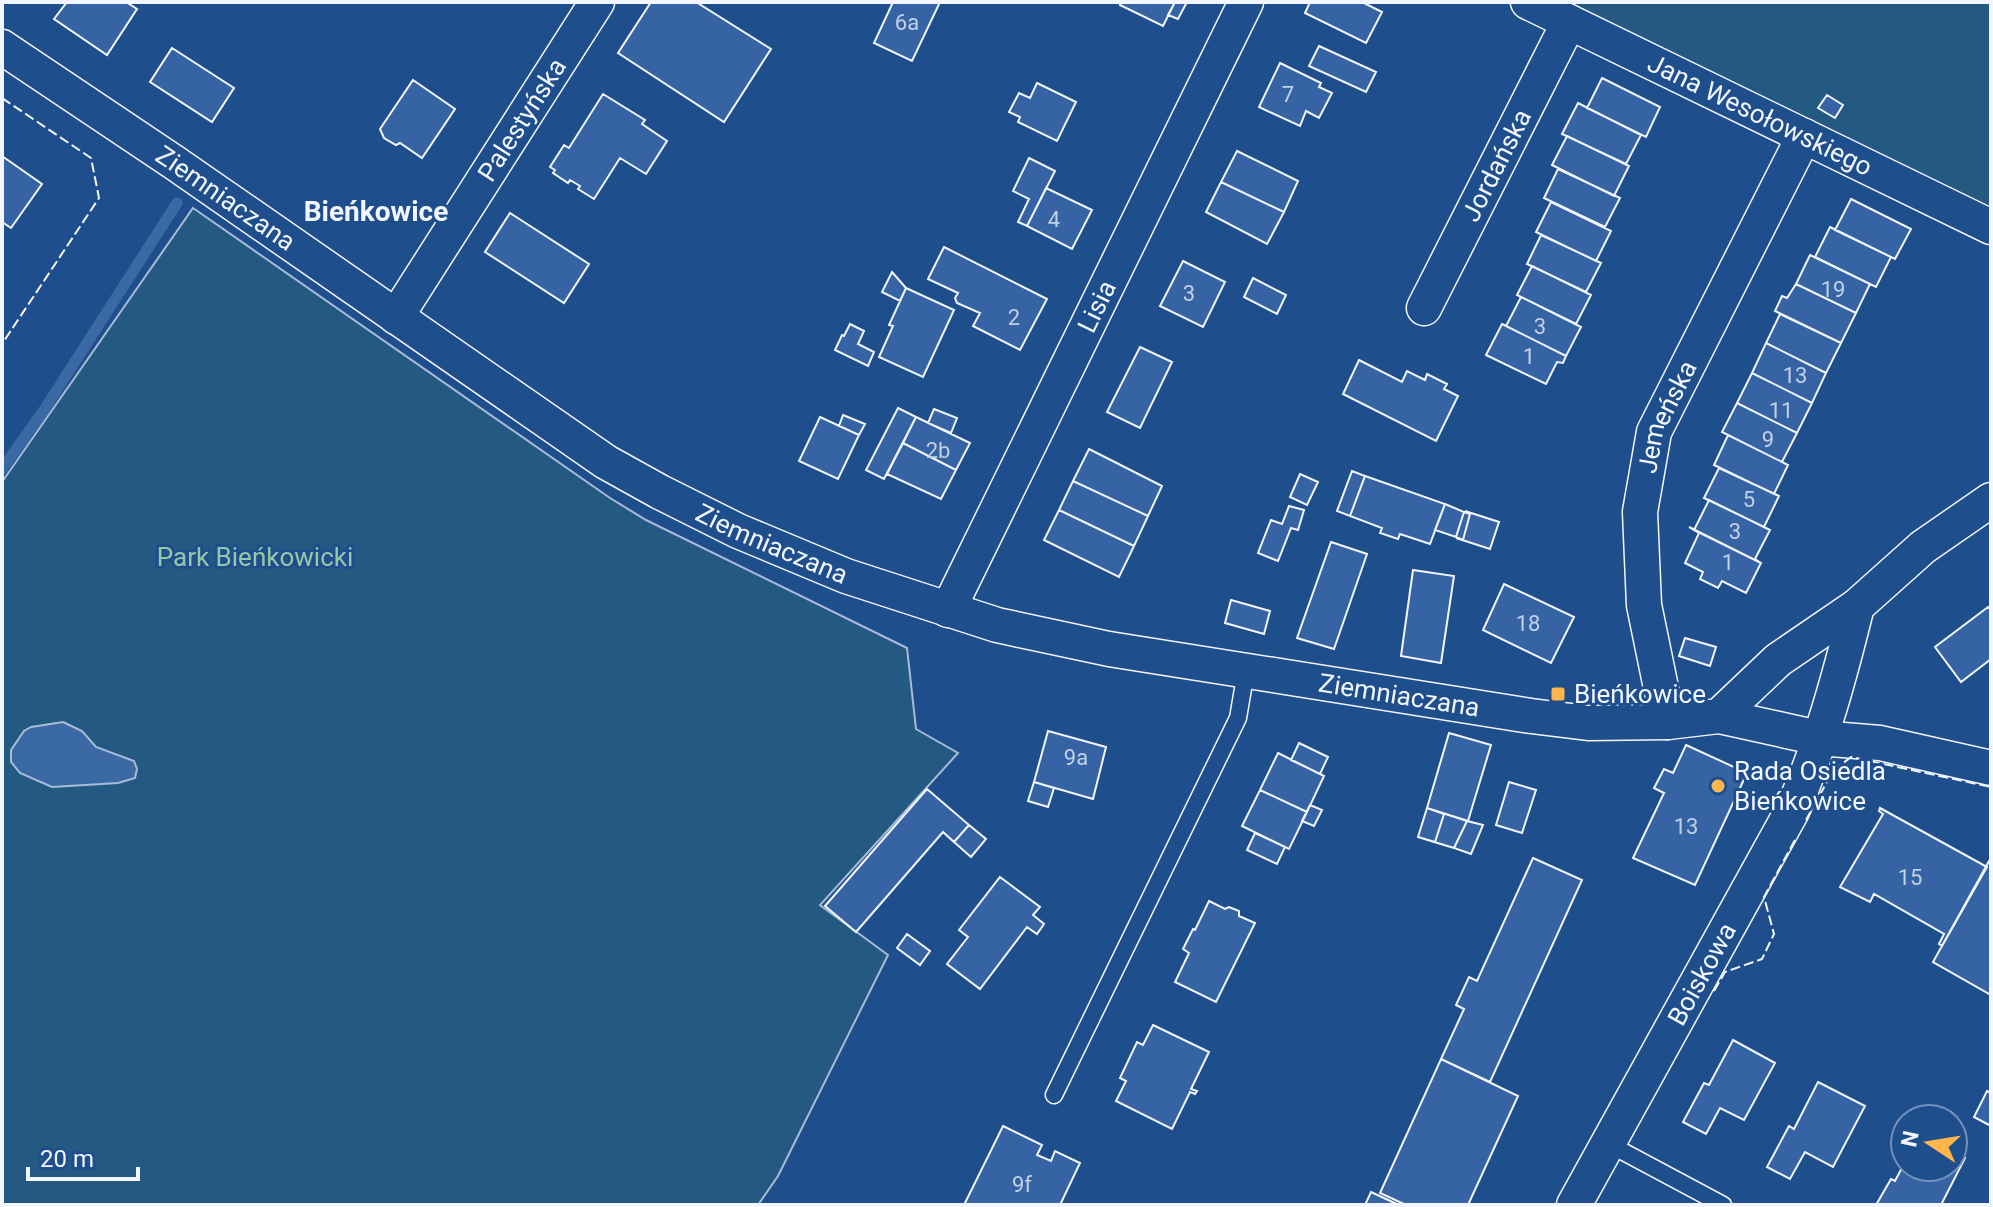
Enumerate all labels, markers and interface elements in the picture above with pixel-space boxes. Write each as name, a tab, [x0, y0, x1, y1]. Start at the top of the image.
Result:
house number: 6a	[895, 10, 919, 35]
street label: Jana Wesołowskiego	[1643, 48, 1877, 182]
street label: Palestyńska	[472, 53, 572, 187]
house number: 7	[1282, 82, 1294, 107]
street label: Jordańska	[1455, 104, 1537, 226]
street label: Ziemniaczana	[150, 140, 301, 257]
district label: Bieńkowice	[304, 195, 448, 228]
house number: 4	[1048, 207, 1060, 232]
street label: Lisia	[1071, 276, 1122, 337]
house number: 19	[1821, 277, 1845, 302]
house number: 3	[1183, 281, 1195, 306]
house number: 2	[1008, 305, 1020, 330]
house number: 3	[1534, 314, 1546, 339]
house number: 1	[1523, 344, 1535, 369]
street label: Jemeńska	[1632, 355, 1703, 476]
house number: 13	[1783, 363, 1807, 388]
house number: 11	[1769, 398, 1793, 423]
house number: 9	[1762, 427, 1774, 452]
house number: 2b	[926, 438, 950, 463]
house number: 5	[1743, 487, 1755, 512]
street label: Ziemniaczana	[691, 497, 852, 590]
house number: 3	[1729, 519, 1741, 544]
park label: Park Bieńkowicki	[157, 542, 353, 572]
house number: 1	[1722, 550, 1734, 575]
house number: 18	[1516, 611, 1540, 636]
street label: Ziemniaczana	[1317, 668, 1482, 723]
place label: Bieńkowice	[1574, 679, 1706, 709]
marker: Bieńkowice	[1549, 685, 1567, 703]
house number: 9a	[1064, 745, 1088, 770]
place label: Rada Osiedla Bieńkowice	[1734, 756, 1886, 816]
marker: Rada Osiedla Bieńkowice	[1709, 777, 1727, 795]
house number: 13	[1674, 814, 1698, 839]
house number: 15	[1898, 865, 1922, 890]
street label: Boiskowa	[1661, 918, 1742, 1030]
north arrow	[1889, 1103, 1969, 1183]
text: N	[1896, 1129, 1924, 1149]
scale bar	[28, 1131, 138, 1181]
text: 20 m	[40, 1145, 94, 1173]
house number: 9f	[1012, 1172, 1032, 1197]

